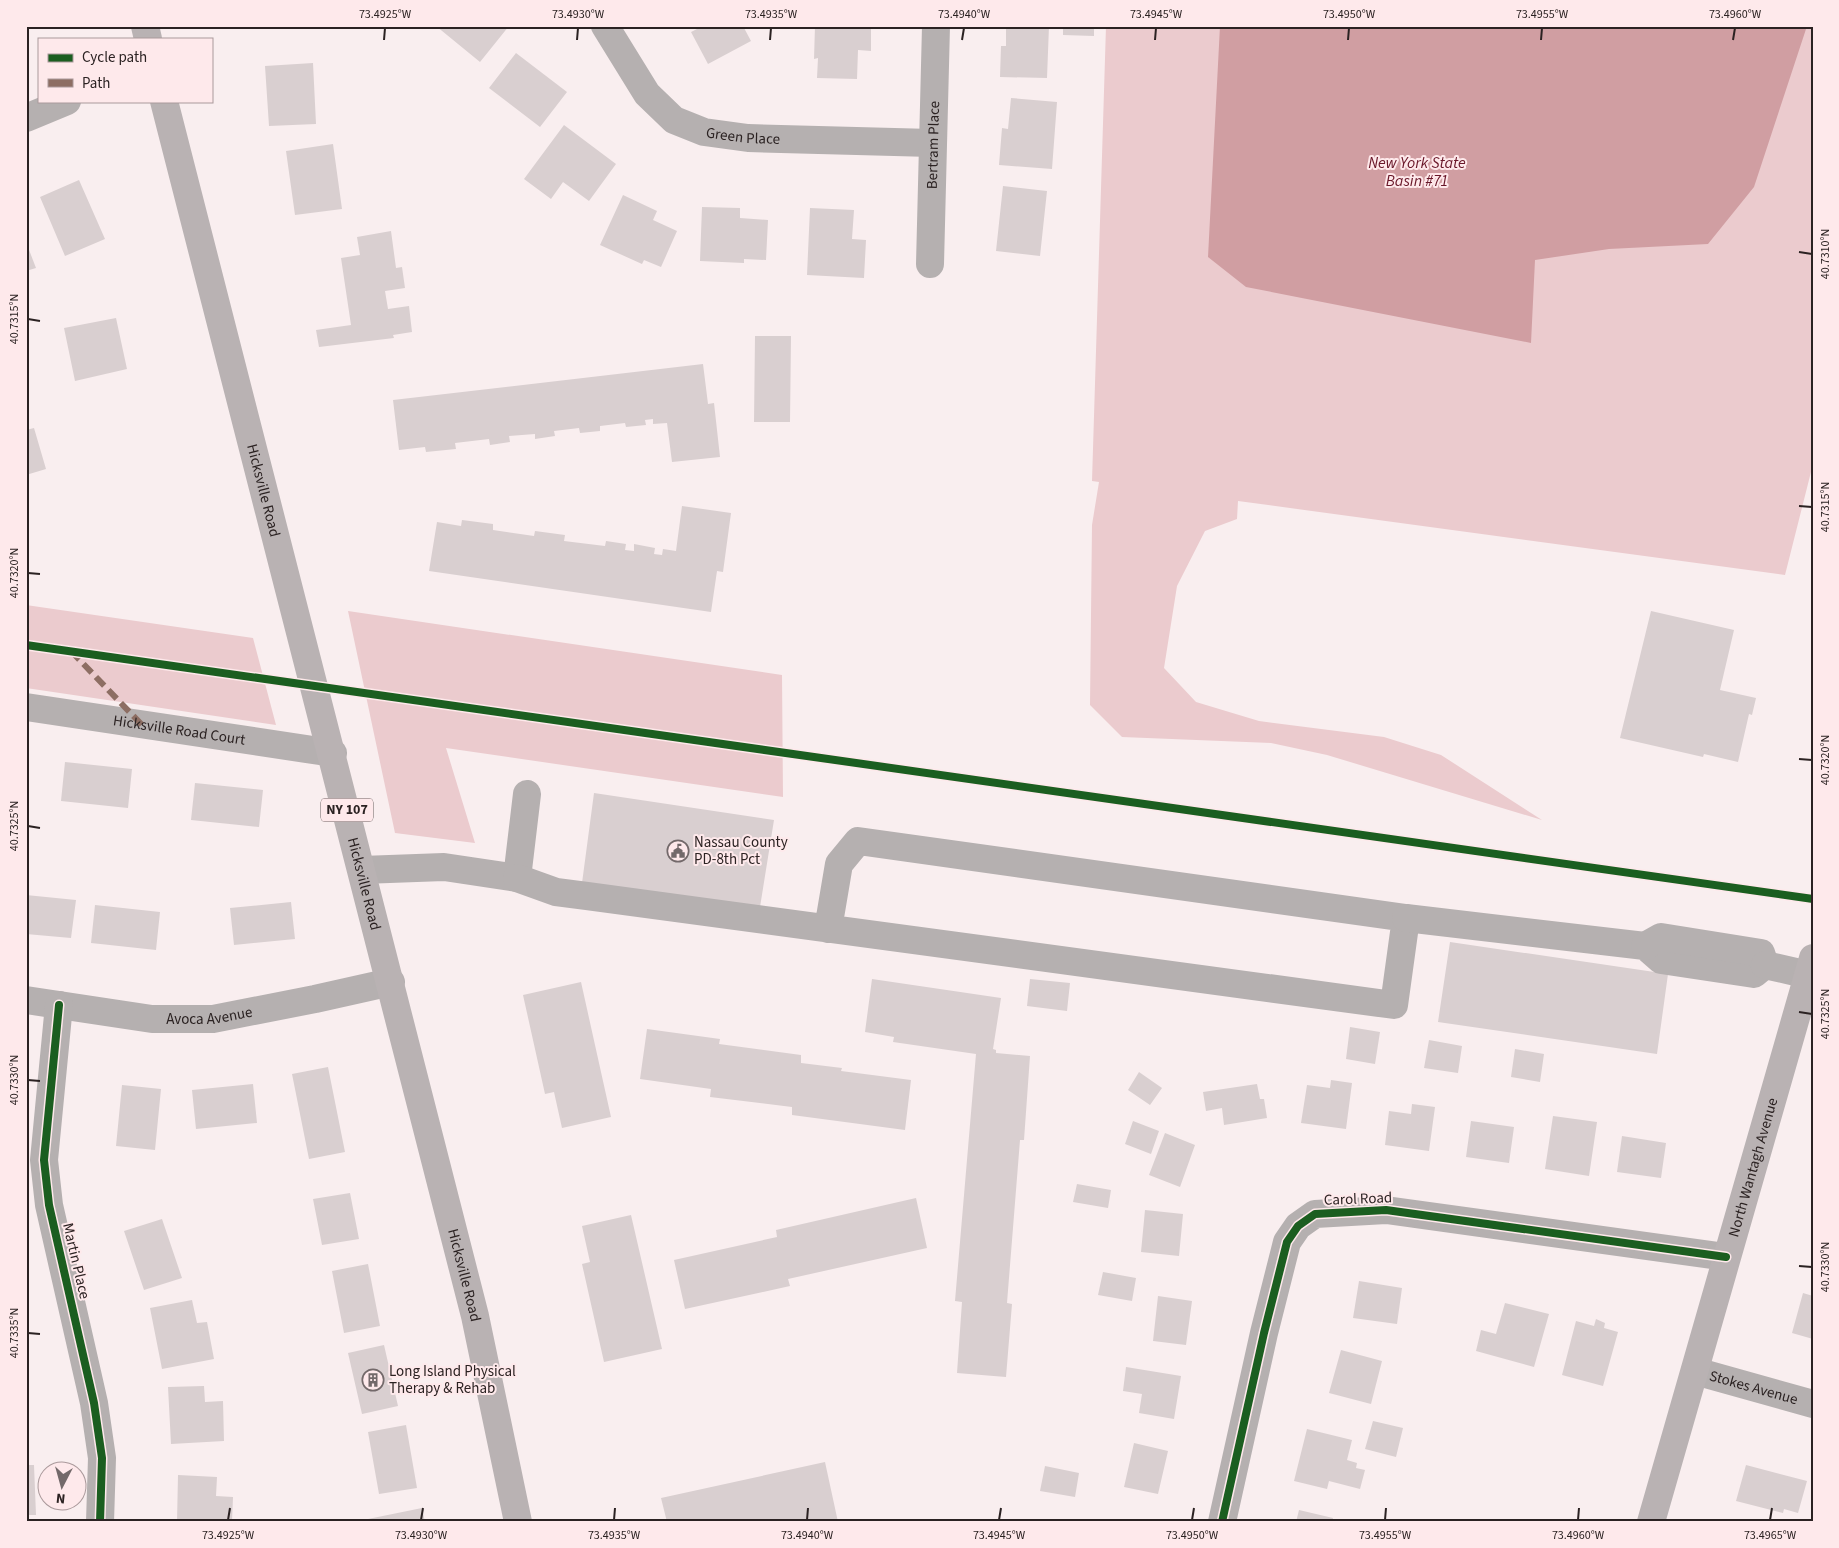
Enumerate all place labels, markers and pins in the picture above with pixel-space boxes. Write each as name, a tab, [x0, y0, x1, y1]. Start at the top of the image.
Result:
place label: Nassau County PD-8th Pct	[694, 832, 788, 870]
public building icon: Nassau County PD-8th Pct	[666, 839, 690, 863]
place label: Long Island Physical Therapy & Rehab	[389, 1361, 516, 1399]
building icon: Long Island Physical Therapy & Rehab	[361, 1368, 385, 1392]

